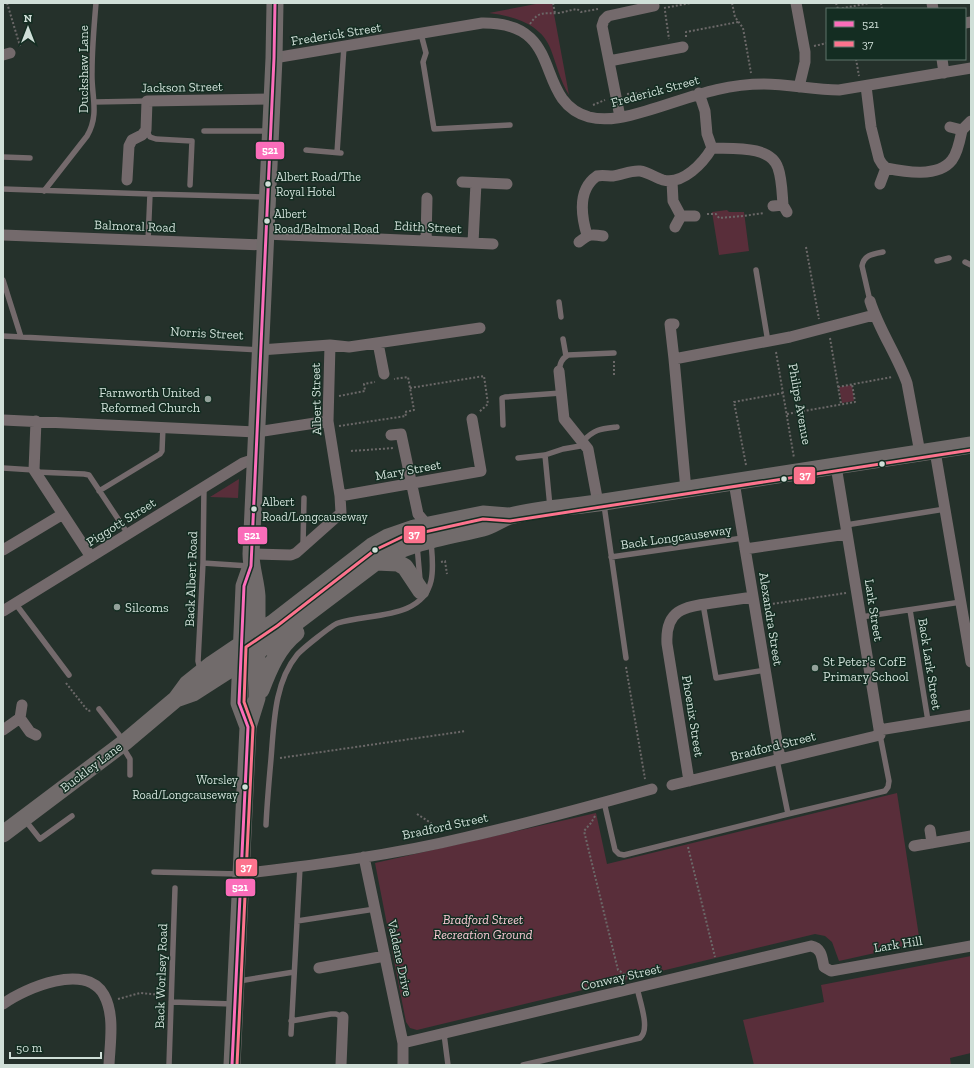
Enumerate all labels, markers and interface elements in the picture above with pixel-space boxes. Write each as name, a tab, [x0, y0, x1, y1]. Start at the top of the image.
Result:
north arrow	[8, 8, 48, 48]
legend	[826, 8, 966, 60]
text: N	[24, 12, 33, 25]
text: 521	[862, 17, 879, 31]
street label: Frederick Street	[290, 19, 382, 49]
street label: Duckshaw Lane	[76, 25, 91, 113]
text: 37	[862, 37, 874, 51]
street label: Frederick Street	[609, 72, 701, 110]
street label: Jackson Street	[141, 79, 223, 95]
line badge: 521	[255, 141, 285, 160]
text: 521	[262, 144, 279, 157]
place label: Albert Road/The Royal Hotel	[276, 170, 361, 199]
marker: Albert Road/The Royal Hotel	[263, 179, 273, 189]
place label: Albert Road/Balmoral Road	[274, 207, 380, 236]
marker: Albert Road/Balmoral Road	[262, 216, 272, 226]
street label: Balmoral Road	[94, 217, 176, 235]
street label: Edith Street	[394, 218, 462, 236]
street label: Norris Street	[170, 324, 244, 342]
street label: Albert Street	[308, 362, 324, 435]
street label: Philips Avenue	[785, 362, 815, 446]
place label: Farnworth United Reformed Church	[99, 385, 201, 415]
marker: Farnworth United Reformed Church	[203, 394, 213, 404]
street label: Mary Street	[374, 457, 442, 483]
unlabelled marker	[877, 459, 887, 469]
line badge: 37	[793, 466, 816, 485]
text: 37	[799, 469, 811, 482]
unlabelled marker	[779, 474, 789, 484]
street label: Piggott Street	[84, 495, 159, 549]
place label: Albert Road/Longcauseway	[262, 495, 369, 524]
marker: Albert Road/Longcauseway	[249, 504, 259, 514]
street label: Back Longcauseway	[619, 522, 733, 552]
line badge: 37	[403, 525, 426, 544]
line badge: 521	[237, 526, 268, 545]
text: 37	[408, 528, 420, 541]
text: 521	[244, 529, 261, 542]
street label: Back Albert Road	[182, 531, 200, 627]
unlabelled marker	[370, 545, 380, 555]
street label: Alexandra Street	[756, 571, 786, 667]
street label: Lark Street	[862, 578, 886, 642]
place label: Silcoms	[125, 600, 169, 615]
marker: Silcoms	[112, 602, 122, 612]
street label: Back Lark Street	[915, 617, 945, 711]
place label: St Peter's CofE Primary School	[823, 654, 909, 684]
marker: St Peter's CofE Primary School	[810, 663, 820, 673]
street label: Phoenix Street	[679, 674, 707, 758]
street label: Bradford Street	[729, 728, 817, 764]
street label: Buckley Lane	[57, 739, 125, 795]
place label: Worsley Road/Longcauseway	[132, 773, 239, 802]
marker: Worsley Road/Longcauseway	[240, 782, 250, 792]
street label: Bradford Street	[401, 810, 489, 842]
line badge: 37	[235, 858, 258, 877]
text: 37	[240, 861, 252, 874]
line badge: 521	[225, 878, 256, 897]
text: 521	[232, 881, 249, 894]
park label: Bradford Street Recreation Ground	[434, 912, 533, 942]
street label: Valdene Drive	[384, 917, 415, 998]
street label: Back Worlsey Road	[152, 923, 170, 1029]
street label: Lark Hill	[873, 933, 924, 955]
street label: Conway Street	[579, 960, 663, 994]
scale bar	[10, 1034, 101, 1060]
text: 50 m	[16, 1041, 43, 1055]

